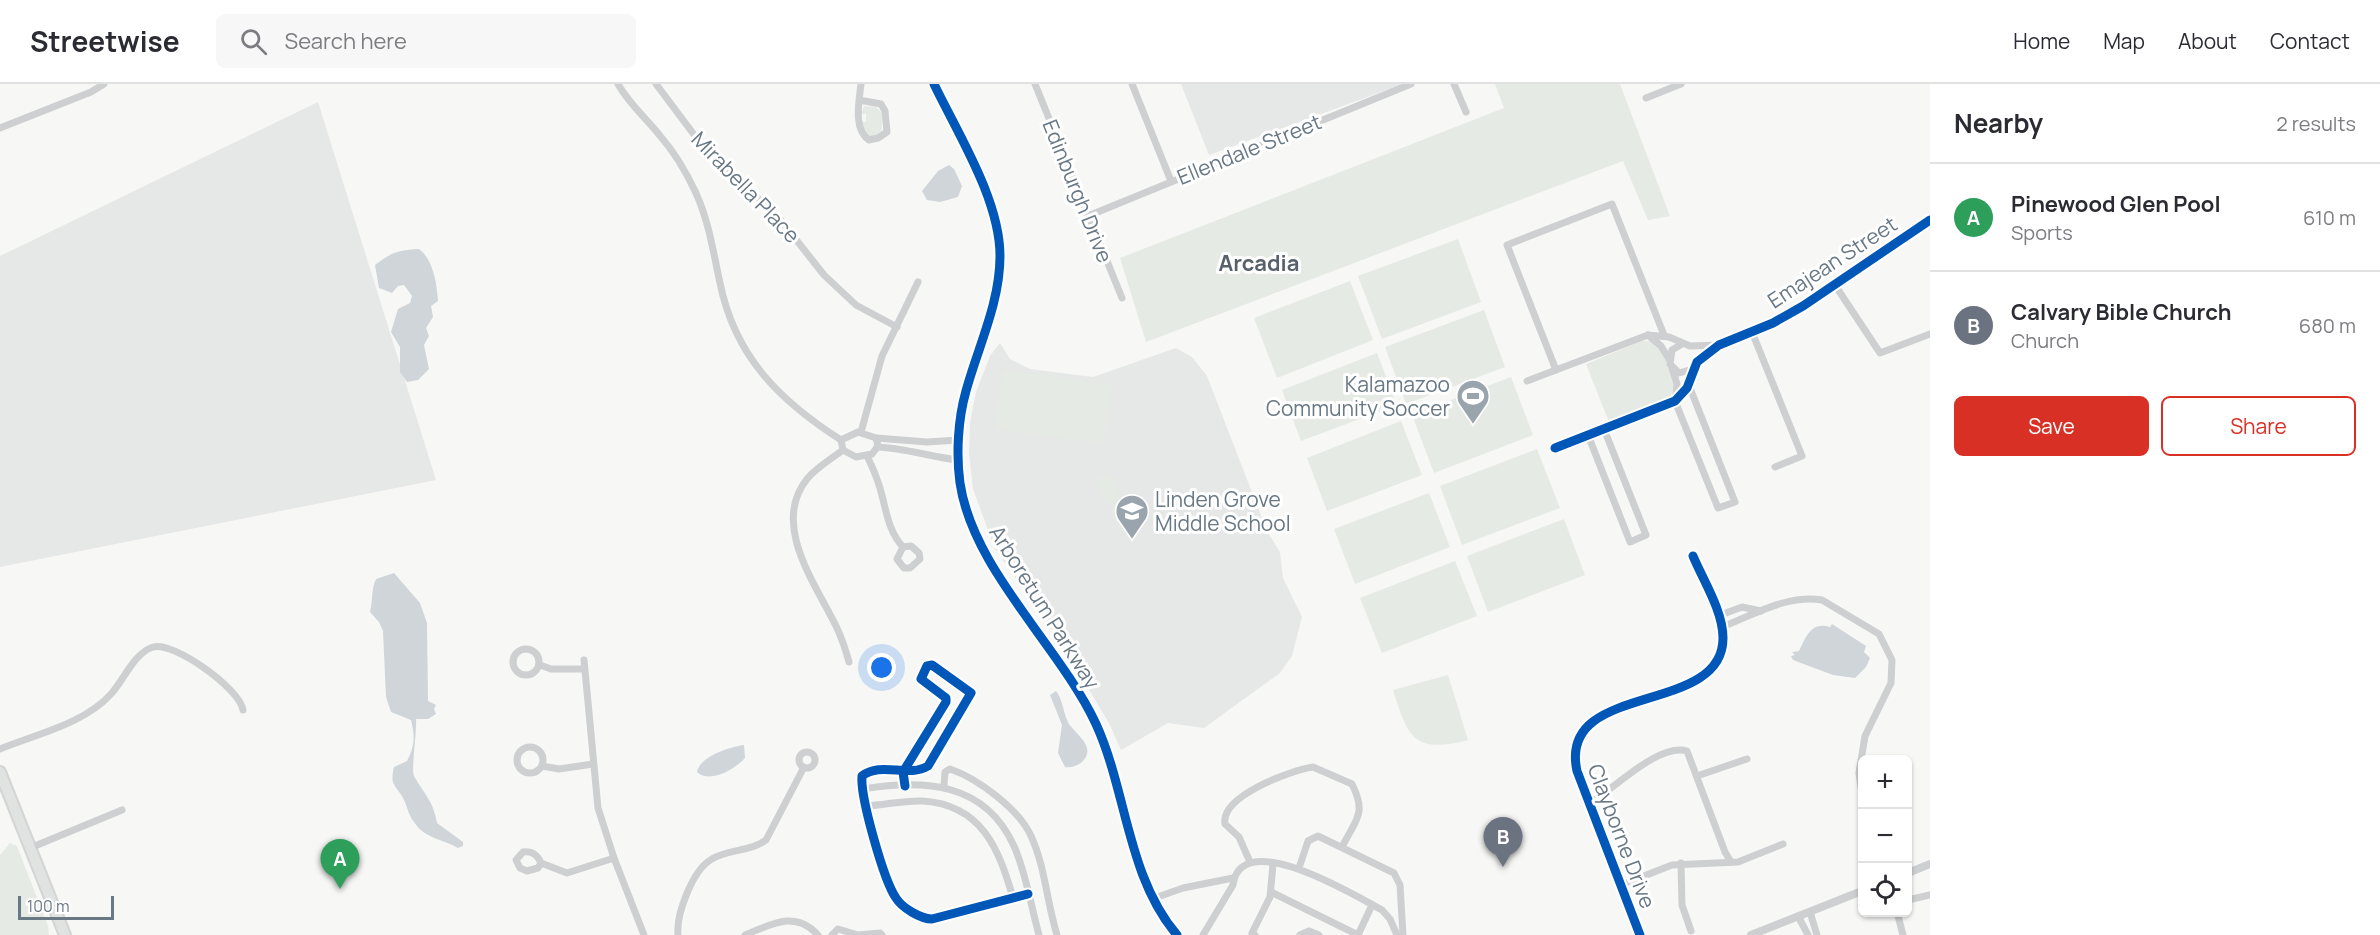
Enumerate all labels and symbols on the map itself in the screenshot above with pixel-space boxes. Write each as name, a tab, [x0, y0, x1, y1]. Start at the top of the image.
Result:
street label: Ellendale Street	[1173, 107, 1325, 191]
street label: Edinburgh Drive	[1037, 115, 1119, 267]
street label: Mirabella Place	[686, 125, 806, 249]
street label: Emajean Street	[1762, 210, 1902, 314]
district label: Arcadia	[1219, 248, 1299, 278]
place label: Kalamazoo Community Soccer	[1266, 370, 1450, 422]
sports icon: Kalamazoo Community Soccer	[1455, 378, 1491, 425]
place label: Linden Grove Middle School	[1155, 485, 1291, 537]
school or university icon: Linden Grove Middle School	[1114, 493, 1150, 540]
street label: Arboretum Parkway	[983, 520, 1107, 694]
your location	[867, 653, 896, 682]
street label: Clayborne Drive	[1582, 760, 1662, 912]
pin: B	[1484, 818, 1522, 867]
pin: A	[320, 840, 360, 889]
scale bar	[18, 893, 114, 920]

